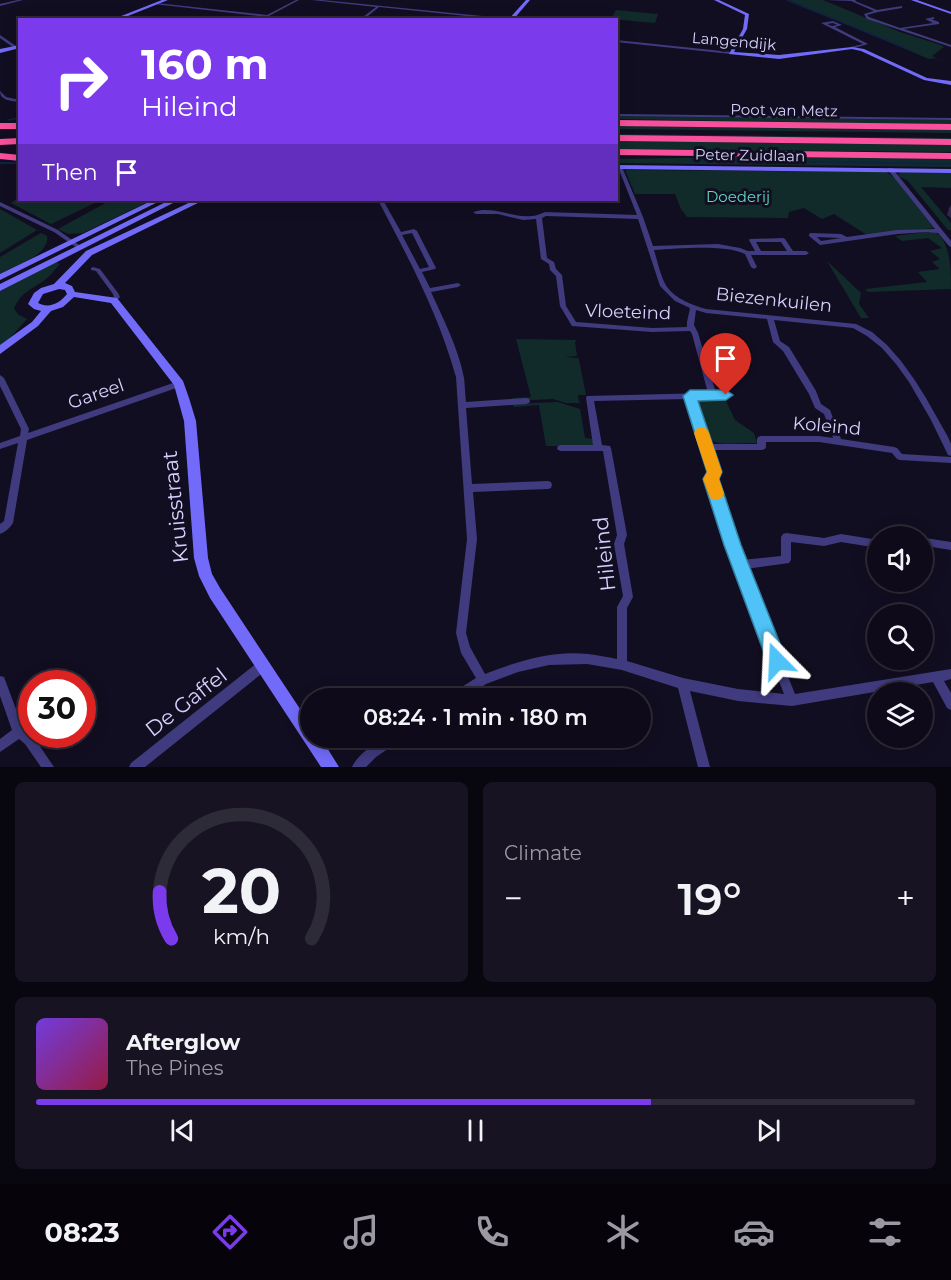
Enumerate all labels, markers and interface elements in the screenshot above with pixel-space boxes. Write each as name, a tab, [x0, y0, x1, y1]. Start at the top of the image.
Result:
street label: Langendijk	[691, 28, 777, 54]
text: 160 m	[141, 38, 269, 90]
icon: right	[42, 42, 120, 120]
text: Hileind	[141, 90, 238, 123]
street label: Poot van Metz	[730, 100, 838, 120]
street label: Peter Zuidlaan	[695, 145, 805, 165]
icon: arrive	[110, 156, 143, 189]
text: Then	[42, 159, 98, 186]
park label: Doederij	[706, 187, 770, 206]
street label: Biezenkuilen	[715, 283, 833, 317]
street label: Vloeteind	[584, 300, 672, 324]
pin	[700, 333, 751, 395]
icon: arrive	[709, 342, 742, 375]
street label: Gareel	[65, 374, 127, 414]
street label: Koleind	[792, 412, 862, 440]
street label: Kruisstraat	[157, 450, 193, 564]
street label: Hileind	[588, 515, 620, 593]
map controls	[867, 526, 933, 748]
button: sound	[867, 526, 933, 592]
button: search	[867, 604, 933, 670]
position arrow	[745, 629, 809, 693]
street label: De Gaffel	[140, 662, 232, 742]
speed limit sign: 30	[18, 670, 96, 748]
button: layers	[867, 682, 933, 748]
text: 08:24 · 1 min · 180 m	[363, 704, 588, 731]
text: Climate	[504, 841, 582, 865]
text: 20	[202, 853, 281, 929]
text: 19°	[677, 871, 742, 926]
text: −	[504, 878, 523, 918]
text: +	[896, 878, 915, 918]
text: km/h	[213, 923, 270, 949]
text: Afterglow	[126, 1029, 240, 1056]
text: The Pines	[126, 1056, 223, 1080]
icon: previous	[166, 1114, 199, 1147]
icon: pause	[459, 1114, 492, 1147]
icon: next	[752, 1114, 785, 1147]
icon: directions	[209, 1211, 251, 1253]
icon: music	[340, 1211, 382, 1253]
icon: phone	[471, 1211, 513, 1253]
icon: climate	[602, 1211, 644, 1253]
icon: car	[733, 1211, 775, 1253]
icon: filters	[864, 1211, 906, 1253]
text: 08:23	[45, 1216, 120, 1249]

